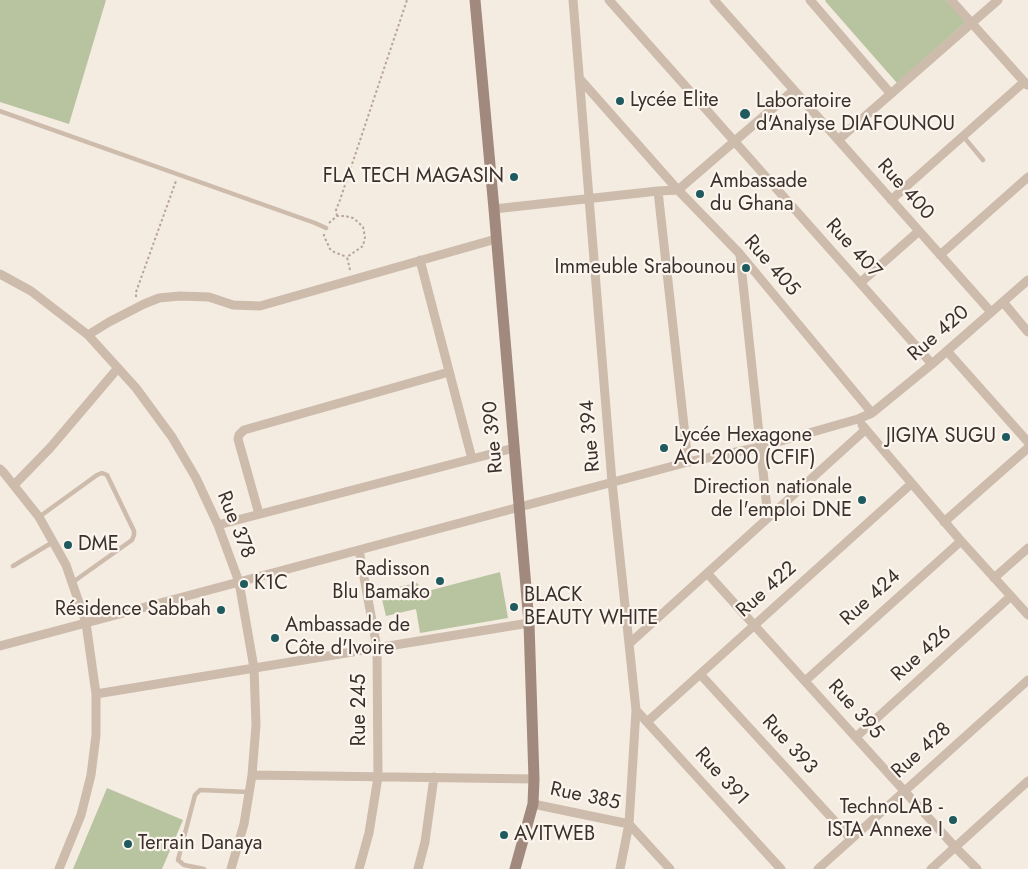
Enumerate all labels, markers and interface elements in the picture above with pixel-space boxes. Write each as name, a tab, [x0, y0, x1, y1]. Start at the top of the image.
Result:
place label: Lycée Elite	[630, 89, 719, 113]
place label: Laboratoire d'Analyse DIAFOUNOU	[756, 90, 955, 137]
marker: Lycée Elite	[614, 95, 626, 107]
marker: Laboratoire d'Analyse DIAFOUNOU	[738, 107, 752, 121]
street label: Rue 400	[871, 155, 939, 225]
place label: FLA TECH MAGASIN	[323, 165, 504, 189]
place label: Ambassade du Ghana	[710, 170, 807, 217]
marker: FLA TECH MAGASIN	[508, 171, 520, 183]
marker: Ambassade du Ghana	[694, 188, 706, 200]
street label: Rue 407	[820, 214, 886, 284]
street label: Rue 405	[738, 231, 804, 301]
place label: Immeuble Srabounou	[555, 256, 736, 280]
marker: Immeuble Srabounou	[740, 262, 752, 274]
street label: Rue 420	[904, 301, 974, 367]
street label: Rue 394	[576, 399, 606, 473]
street label: Rue 390	[479, 400, 509, 474]
place label: Lycée Hexagone ACI 2000 (CFIF)	[674, 424, 816, 471]
place label: JIGIYA SUGU	[886, 425, 996, 449]
marker: JIGIYA SUGU	[1000, 431, 1012, 443]
marker: Lycée Hexagone ACI 2000 (CFIF)	[658, 442, 670, 454]
place label: Direction nationale de l'emploi DNE	[693, 476, 852, 523]
street label: Rue 378	[211, 488, 259, 562]
marker: Direction nationale de l'emploi DNE	[856, 494, 868, 506]
place label: DME	[78, 533, 119, 557]
marker: DME	[62, 539, 74, 551]
street label: Rue 422	[732, 557, 802, 623]
place label: Radisson Blu Bamako	[332, 558, 430, 605]
street label: Rue 424	[836, 565, 906, 631]
place label: K1C	[254, 572, 288, 596]
marker: Radisson Blu Bamako	[434, 575, 446, 587]
marker: K1C	[238, 578, 250, 590]
place label: BLACK BEAUTY WHITE	[524, 584, 658, 631]
place label: Résidence Sabbah	[55, 598, 211, 622]
marker: BLACK BEAUTY WHITE	[508, 601, 520, 613]
marker: Résidence Sabbah	[215, 604, 227, 616]
place label: Ambassade de Côte d'Ivoire	[285, 614, 410, 661]
street label: Rue 426	[887, 621, 957, 687]
marker: Ambassade de Côte d'Ivoire	[269, 632, 281, 644]
street label: Rue 245	[348, 674, 372, 746]
street label: Rue 395	[822, 675, 888, 745]
street label: Rue 393	[756, 710, 822, 780]
street label: Rue 428	[887, 718, 957, 784]
street label: Rue 391	[689, 743, 753, 811]
street label: Rue 385	[548, 778, 622, 816]
place label: TechnoLAB - ISTA Annexe I	[827, 796, 943, 843]
marker: TechnoLAB - ISTA Annexe I	[947, 814, 959, 826]
place label: AVITWEB	[514, 823, 595, 847]
marker: AVITWEB	[498, 829, 510, 841]
place label: Terrain Danaya	[138, 832, 262, 856]
marker: Terrain Danaya	[122, 838, 134, 850]

